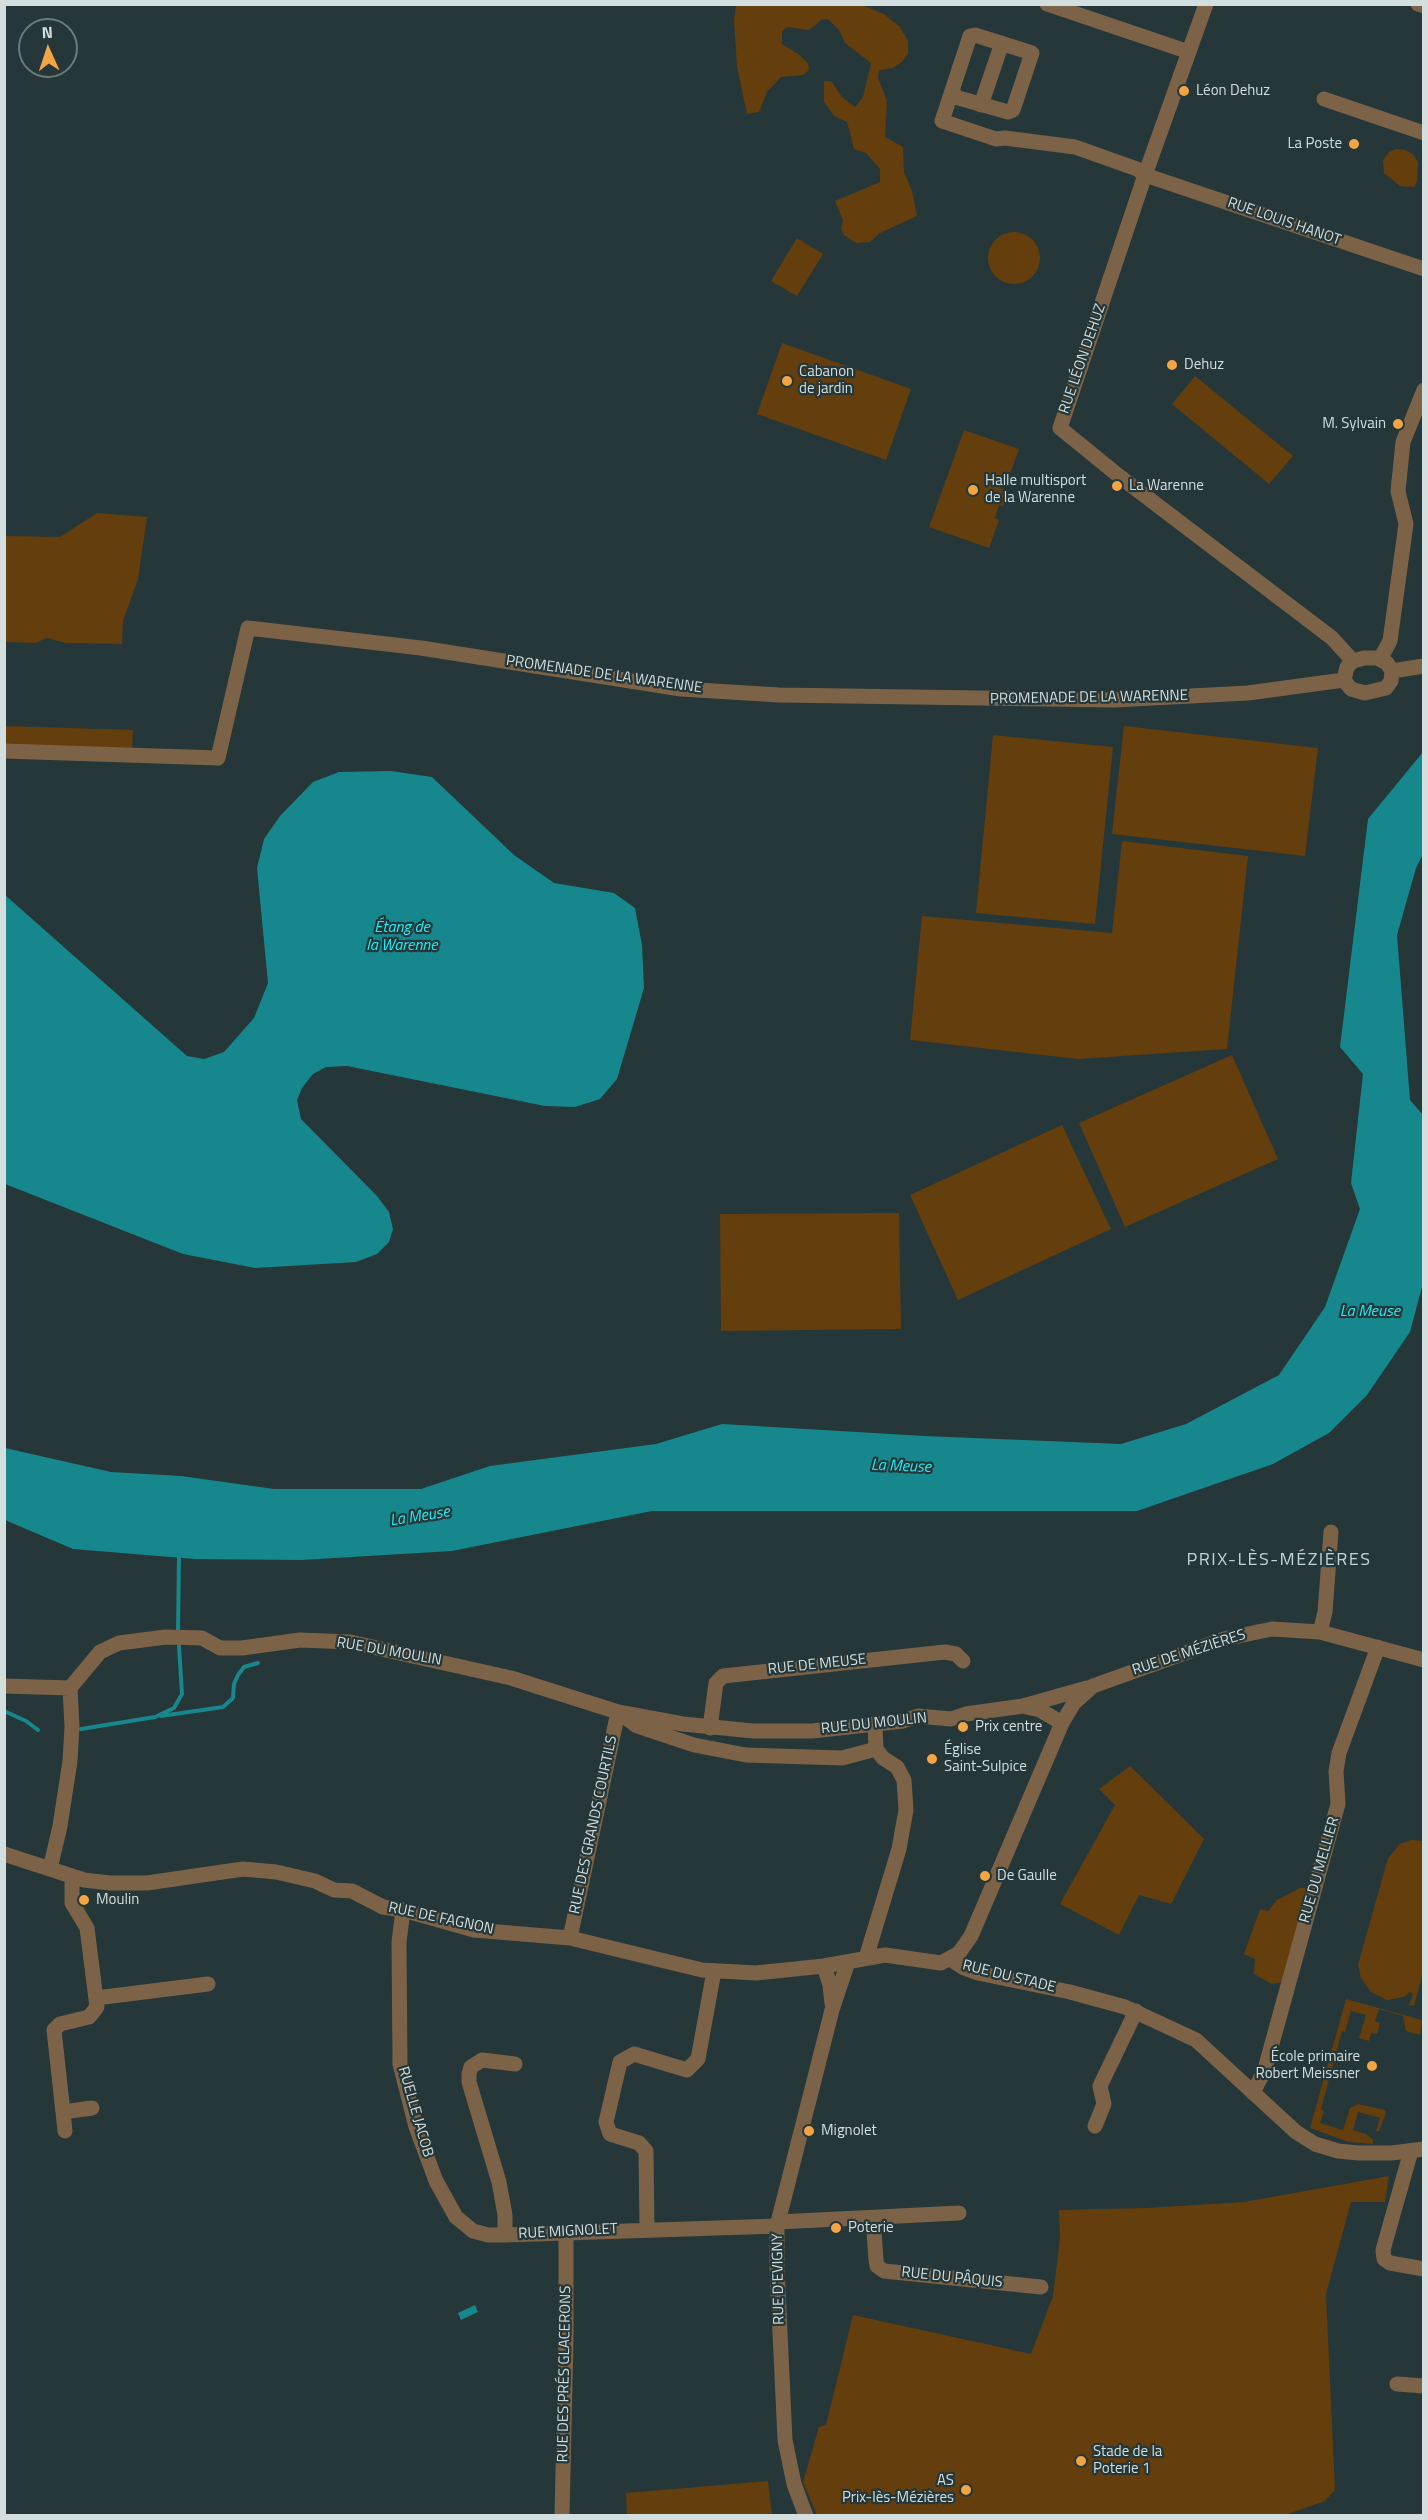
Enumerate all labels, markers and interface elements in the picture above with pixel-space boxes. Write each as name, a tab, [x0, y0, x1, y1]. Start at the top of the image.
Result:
north arrow	[18, 18, 78, 78]
text: N	[41, 20, 53, 44]
place label: Léon Dehuz	[1196, 82, 1270, 100]
marker: Léon Dehuz	[1177, 84, 1191, 98]
place label: La Poste	[1287, 135, 1342, 153]
marker: La Poste	[1347, 137, 1361, 151]
street label: RUE LOUIS HANOT	[1225, 194, 1343, 250]
street label: RUE LÉON DEHUZ	[1056, 302, 1110, 416]
place label: Dehuz	[1184, 356, 1224, 374]
marker: Dehuz	[1165, 358, 1179, 372]
place label: Cabanon de jardin	[799, 363, 854, 398]
marker: Cabanon de jardin	[780, 374, 794, 388]
place label: M. Sylvain	[1322, 415, 1386, 433]
marker: M. Sylvain	[1391, 417, 1405, 431]
place label: Halle multisport de la Warenne	[985, 472, 1086, 507]
place label: La Warenne	[1129, 477, 1204, 495]
marker: La Warenne	[1110, 479, 1124, 493]
marker: Halle multisport de la Warenne	[966, 483, 980, 497]
street label: PROMENADE DE LA WARENNE	[505, 652, 703, 698]
street label: PROMENADE DE LA WARENNE	[990, 687, 1188, 709]
water label: Étang de la Warenne	[366, 918, 438, 956]
water label: La Meuse	[1340, 1302, 1400, 1322]
water label: La Meuse	[871, 1456, 931, 1478]
water label: La Meuse	[389, 1503, 451, 1531]
district label: PRIX-LÈS-MÉZIÈRES	[1187, 1550, 1371, 1572]
street label: RUE DE MÉZIÈRES	[1130, 1626, 1248, 1680]
street label: RUE DU MOULIN	[335, 1634, 443, 1670]
street label: RUE DE MEUSE	[767, 1651, 867, 1679]
street label: RUE DU MOULIN	[820, 1709, 928, 1739]
place label: Prix centre	[975, 1718, 1042, 1736]
marker: Prix centre	[956, 1720, 970, 1734]
street label: RUE DES GRANDS COURTILS	[566, 1734, 622, 1916]
place label: Église Saint-Sulpice	[944, 1741, 1027, 1776]
marker: Église Saint-Sulpice	[925, 1752, 939, 1766]
street label: RUE DU MELLIER	[1296, 1815, 1344, 1925]
place label: De Gaulle	[997, 1867, 1057, 1885]
marker: De Gaulle	[978, 1869, 992, 1883]
place label: Moulin	[96, 1891, 139, 1909]
marker: Moulin	[77, 1893, 91, 1907]
street label: RUE DE FAGNON	[387, 1899, 495, 1939]
street label: RUE DU STADE	[961, 1957, 1057, 1997]
place label: École primaire Robert Meissner	[1256, 2048, 1360, 2083]
marker: École primaire Robert Meissner	[1365, 2059, 1379, 2073]
street label: RUELLE JACOB	[393, 2065, 437, 2159]
place label: Mignolet	[821, 2122, 877, 2140]
marker: Mignolet	[802, 2124, 816, 2138]
place label: Poterie	[848, 2219, 894, 2237]
street label: RUE MIGNOLET	[518, 2220, 618, 2244]
marker: Poterie	[829, 2221, 843, 2235]
street label: RUE D'EVIGNY	[769, 2233, 789, 2325]
street label: RUE DU PÂQUIS	[900, 2264, 1004, 2292]
street label: RUE DES PRÉS GLACERONS	[554, 2285, 576, 2463]
place label: Stade de la Poterie 1	[1093, 2443, 1162, 2478]
marker: Stade de la Poterie 1	[1074, 2454, 1088, 2468]
place label: AS Prix-lès-Mézières	[842, 2472, 954, 2507]
marker: AS Prix-lès-Mézières	[959, 2483, 973, 2497]

